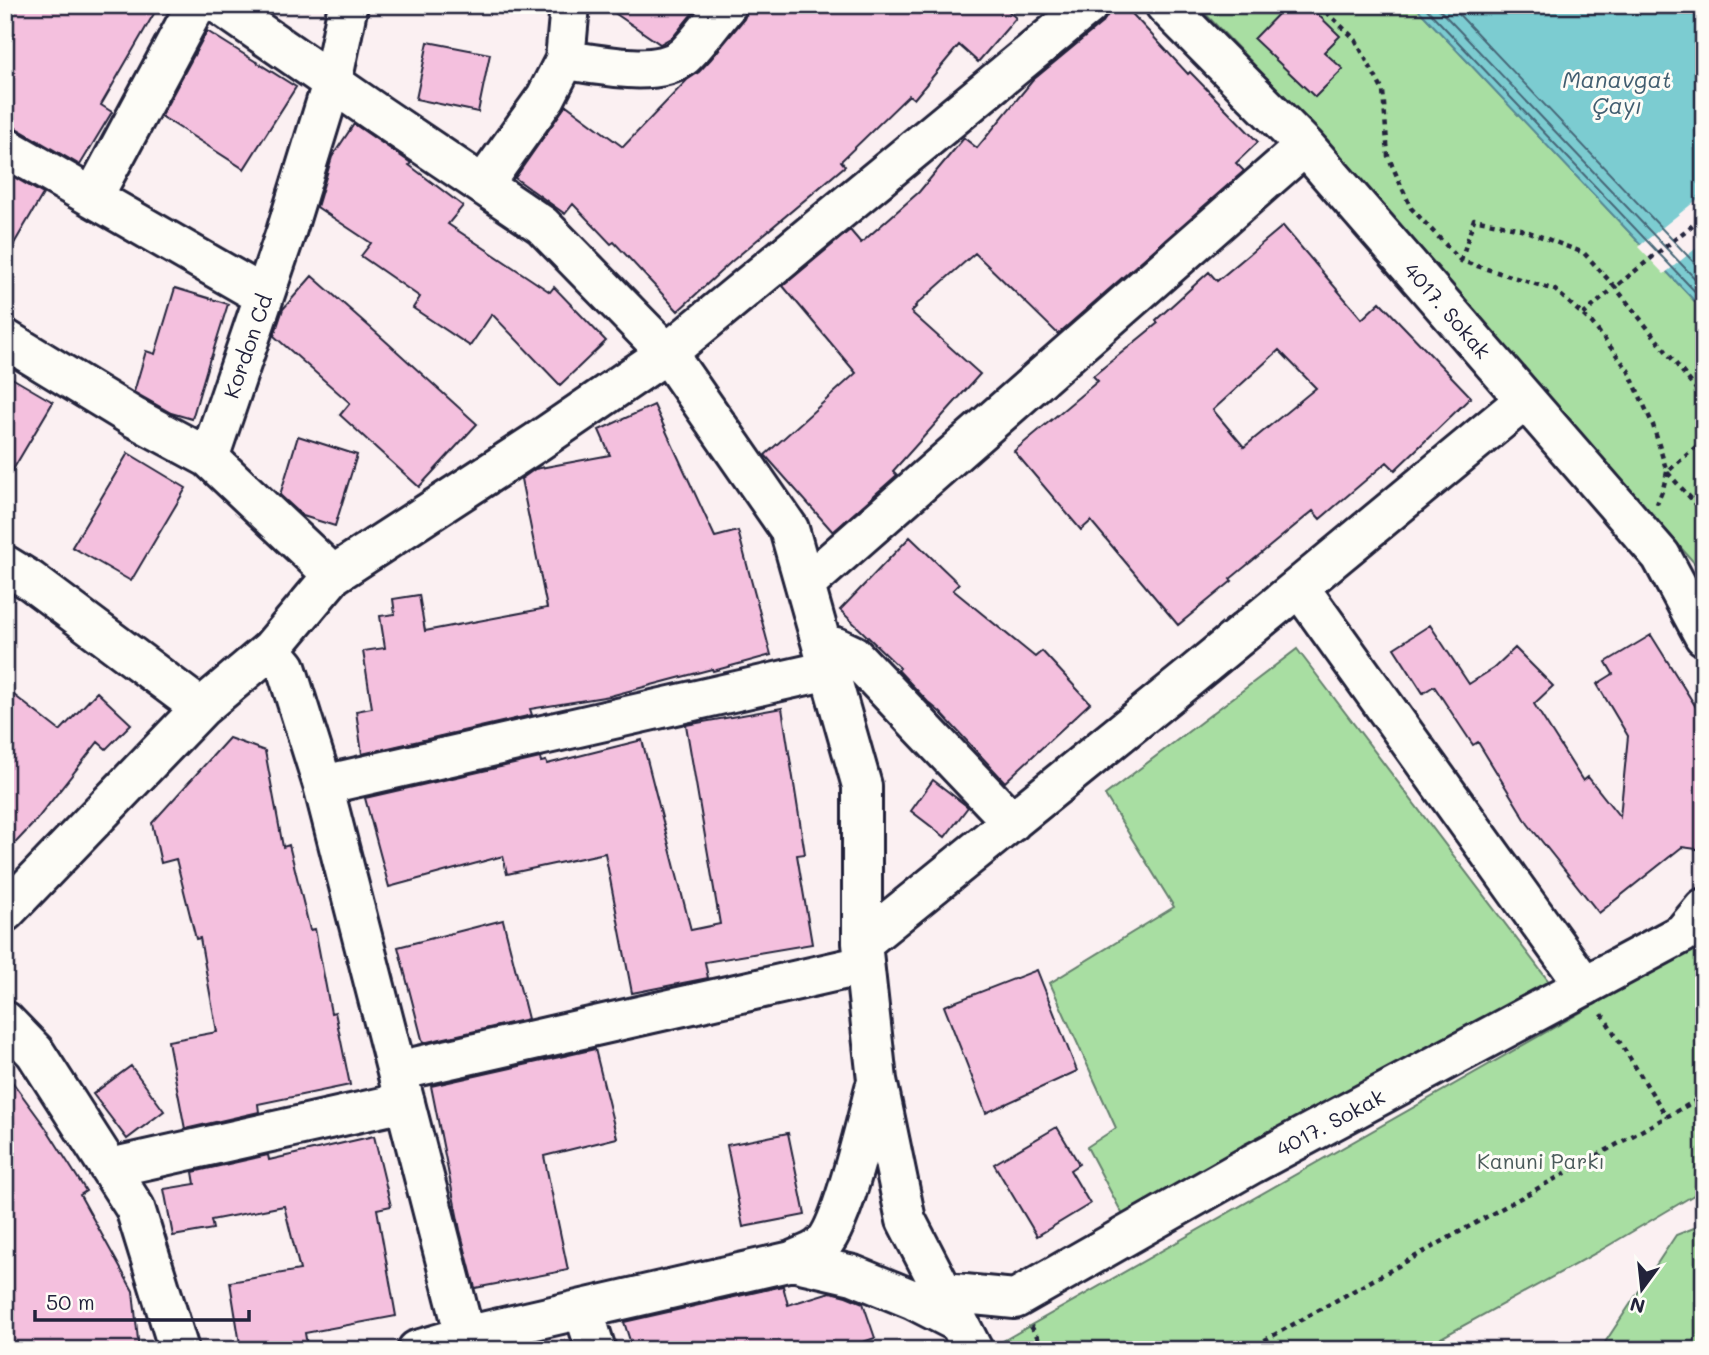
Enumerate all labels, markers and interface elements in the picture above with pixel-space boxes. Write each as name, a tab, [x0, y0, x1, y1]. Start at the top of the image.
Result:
water label: Manavgat Çayı	[1562, 64, 1672, 120]
street label: 4017. Sokak	[1399, 256, 1497, 364]
street label: Kordon Cd	[217, 290, 277, 402]
street label: 4017. Sokak	[1271, 1082, 1389, 1162]
park label: Kanuni Parkı	[1477, 1147, 1605, 1174]
north arrow	[1608, 1254, 1678, 1324]
scale bar	[35, 1278, 248, 1322]
text: 50 m	[46, 1288, 95, 1315]
text: N	[1627, 1292, 1648, 1320]

